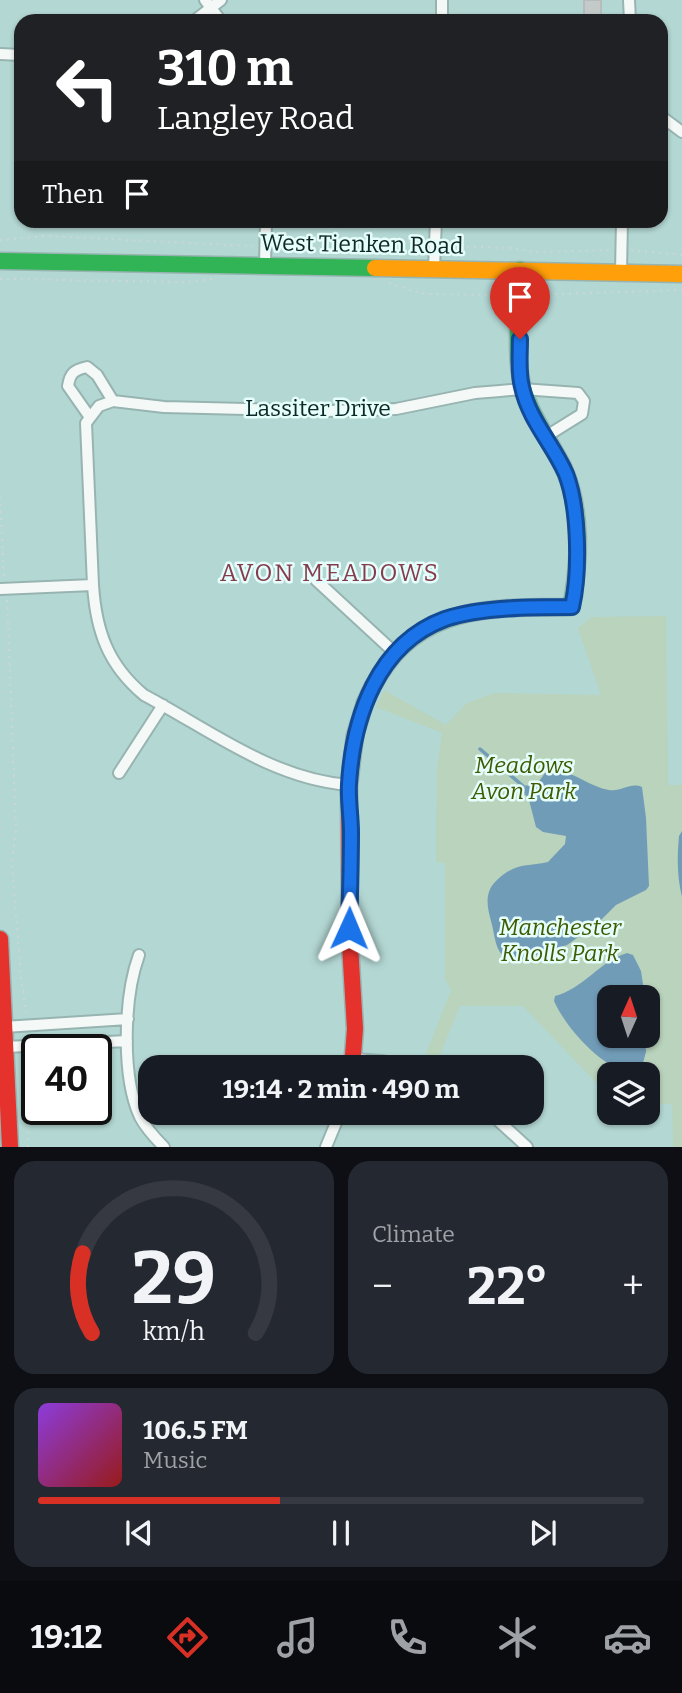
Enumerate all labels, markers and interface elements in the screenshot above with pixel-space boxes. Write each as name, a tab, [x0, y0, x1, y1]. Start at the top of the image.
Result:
text: 310 m	[157, 39, 293, 98]
icon: left	[42, 42, 133, 133]
text: Langley Road	[157, 99, 354, 137]
icon: arrive	[118, 175, 156, 213]
text: Then	[42, 179, 104, 210]
street label: West Tienken Road	[260, 228, 464, 260]
pin	[490, 267, 550, 339]
icon: arrive	[501, 278, 539, 316]
street label: Lassiter Drive	[245, 394, 391, 422]
district label: AVON MEADOWS	[220, 559, 440, 587]
park label: Meadows Avon Park	[471, 751, 577, 805]
position arrow	[312, 891, 386, 965]
park label: Manchester Knolls Park	[499, 913, 623, 967]
north arrow	[597, 985, 660, 1048]
map controls	[597, 985, 660, 1125]
speed limit sign: 40	[21, 1034, 112, 1125]
button: layers	[597, 1062, 660, 1125]
text: 19:14 · 2 min · 490 m	[223, 1074, 459, 1105]
text: Climate	[372, 1220, 455, 1248]
text: 29	[132, 1236, 216, 1323]
text: 22°	[467, 1255, 548, 1318]
text: −	[372, 1263, 393, 1309]
text: +	[622, 1263, 644, 1309]
text: km/h	[143, 1317, 205, 1347]
text: 106.5 FM	[143, 1415, 248, 1446]
text: Music	[143, 1446, 207, 1474]
icon: previous	[120, 1514, 158, 1552]
icon: pause	[322, 1514, 360, 1552]
icon: next	[524, 1514, 562, 1552]
icon: directions	[163, 1613, 212, 1662]
icon: music	[273, 1613, 322, 1662]
icon: phone	[383, 1613, 432, 1662]
icon: climate	[493, 1613, 542, 1662]
icon: car	[603, 1613, 652, 1662]
text: 19:12	[30, 1618, 102, 1656]

